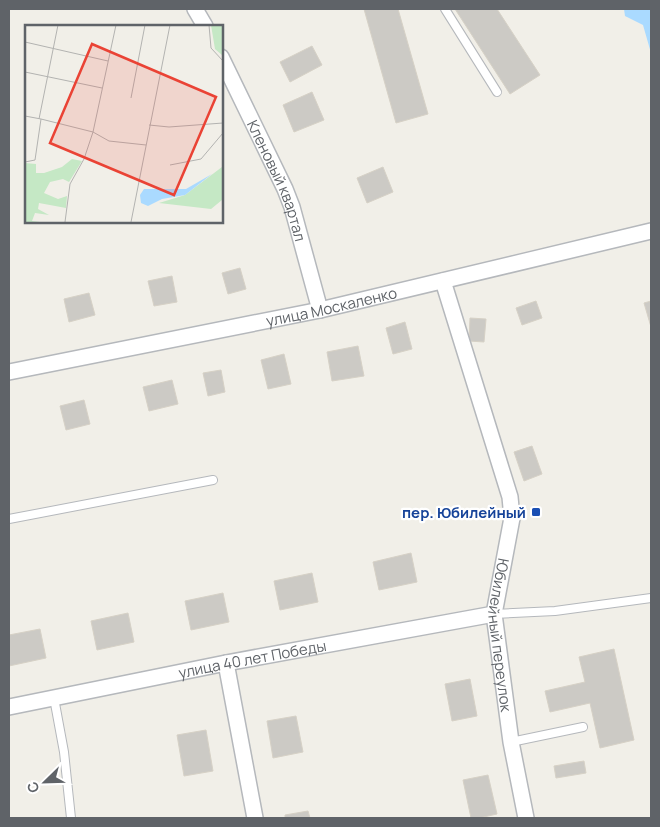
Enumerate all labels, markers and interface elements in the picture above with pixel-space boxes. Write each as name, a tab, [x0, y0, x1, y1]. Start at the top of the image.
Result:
inset map	[25, 25, 222, 222]
street label: Кленовый квартал	[242, 116, 311, 244]
street label: улица Москаленко	[264, 282, 399, 331]
place label: пер. Юбилейный	[402, 502, 526, 523]
marker: пер. Юбилейный	[530, 506, 542, 518]
street label: Юбилейный переулок	[484, 557, 517, 714]
street label: улица 40 лет Победы	[176, 634, 328, 683]
north arrow	[20, 757, 70, 807]
text: С	[22, 779, 43, 796]

